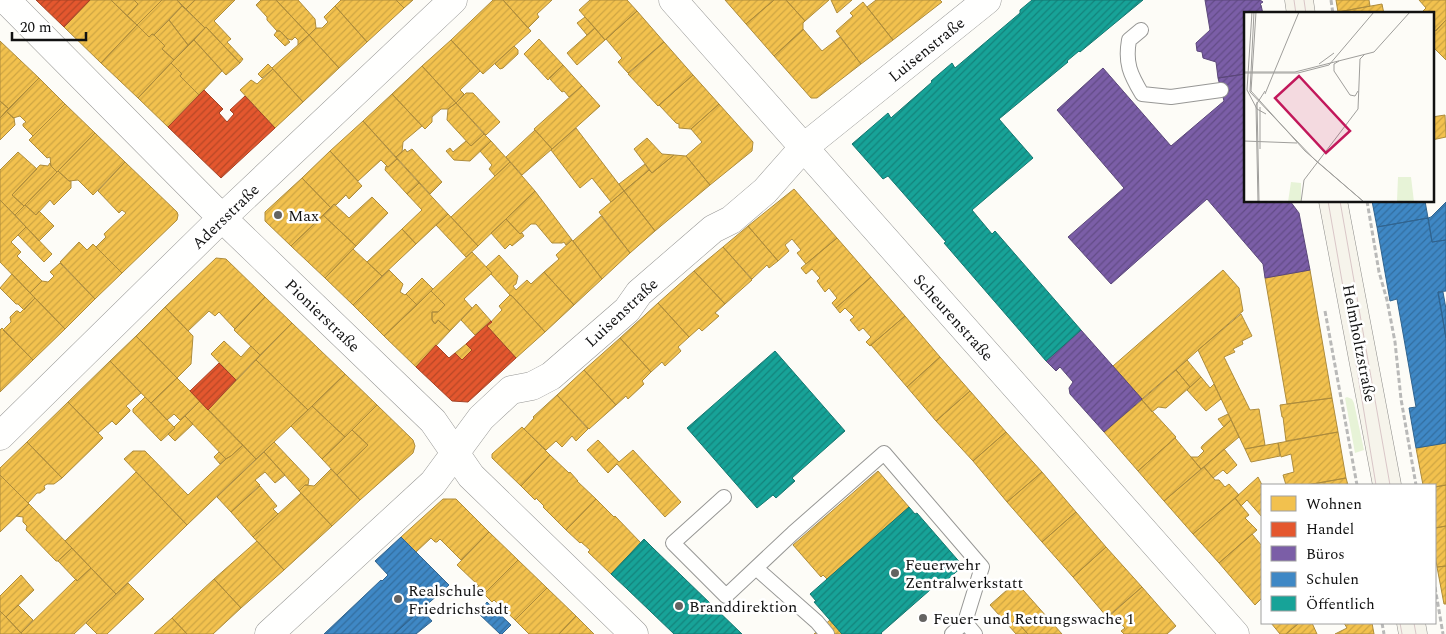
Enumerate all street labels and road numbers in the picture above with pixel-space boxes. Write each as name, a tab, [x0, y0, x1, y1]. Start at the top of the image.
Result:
street label: Luisenstraße	[883, 11, 970, 88]
street label: Adersstraße	[187, 178, 265, 255]
street label: Scheurenstraße	[907, 269, 999, 367]
street label: Luisenstraße	[580, 272, 664, 353]
street label: Pionierstraße	[279, 274, 365, 358]
street label: Helmholtzstraße	[1336, 282, 1382, 404]

